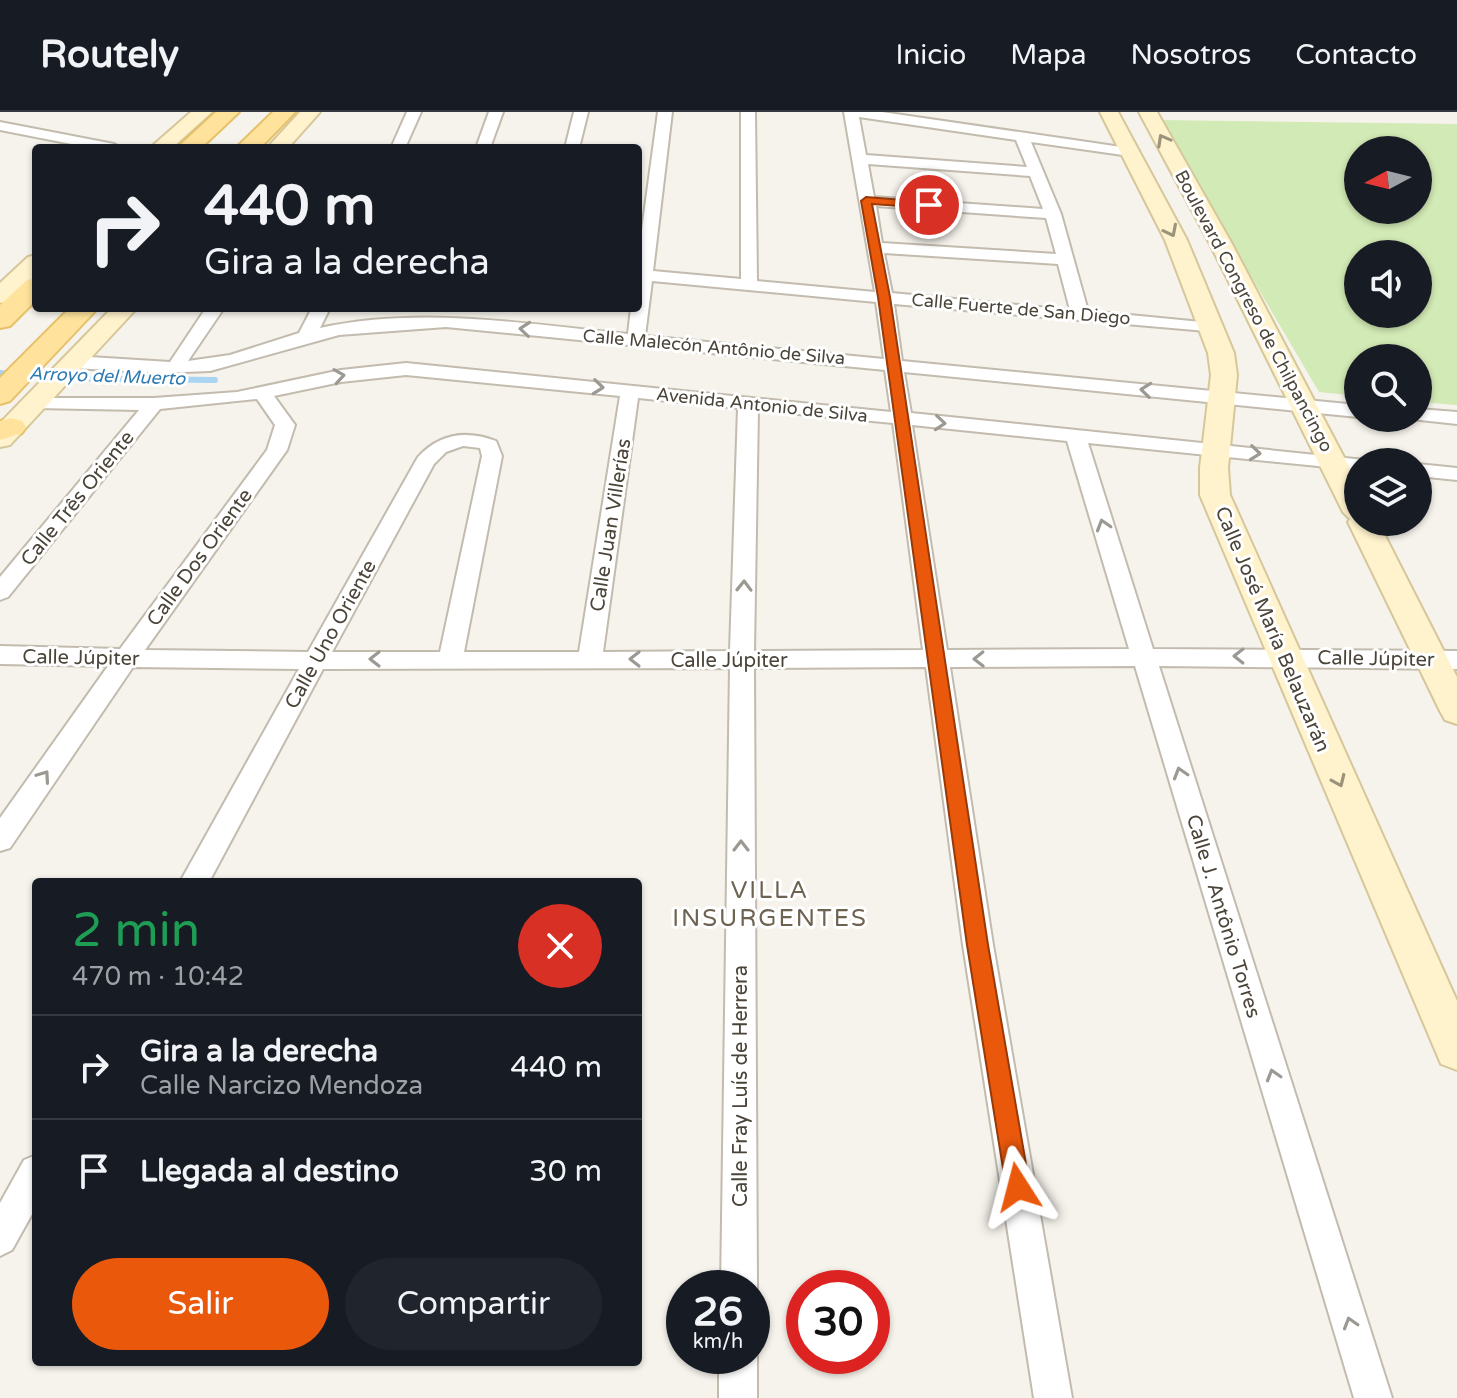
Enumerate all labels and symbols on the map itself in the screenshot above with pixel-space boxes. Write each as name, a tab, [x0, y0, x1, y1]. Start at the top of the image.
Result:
one-way arrow	[1157, 134, 1173, 148]
north arrow	[1344, 136, 1432, 224]
street label: Boulevard Congreso de Chilpancingo	[1170, 166, 1338, 456]
pin	[895, 171, 963, 239]
one-way arrow	[1161, 223, 1177, 237]
street label: Calle Fuerte de San Diego	[911, 288, 1131, 330]
one-way arrow	[518, 321, 531, 338]
street label: Calle Malecón Antônio de Silva	[582, 325, 846, 369]
water label: Arroyo del Muerto	[28, 362, 187, 390]
one-way arrow	[332, 368, 346, 385]
one-way arrow	[592, 379, 605, 396]
one-way arrow	[1139, 381, 1152, 398]
street label: Avenida Antonio de Silva	[655, 383, 869, 427]
one-way arrow	[934, 414, 947, 431]
street label: Calle Três Oriente	[16, 426, 140, 571]
street label: Calle Juan Villerías	[585, 437, 637, 614]
one-way arrow	[1249, 444, 1262, 461]
street label: Calle Dos Oriente	[142, 484, 258, 631]
street label: Calle José María Belauzarán	[1209, 503, 1335, 756]
one-way arrow	[1096, 518, 1112, 532]
street label: Calle Uno Oriente	[280, 556, 382, 713]
one-way arrow	[735, 579, 753, 592]
street label: Calle Júpiter	[22, 645, 140, 671]
street label: Calle Júpiter	[1317, 646, 1435, 672]
one-way arrow	[1232, 647, 1245, 665]
street label: Calle Júpiter	[670, 649, 788, 673]
one-way arrow	[368, 650, 381, 668]
one-way arrow	[628, 650, 641, 668]
one-way arrow	[972, 650, 985, 667]
one-way arrow	[1173, 767, 1189, 781]
one-way arrow	[34, 770, 49, 784]
one-way arrow	[1329, 773, 1345, 787]
street label: Calle J. Antônio Torres	[1181, 812, 1265, 1021]
one-way arrow	[732, 839, 750, 852]
district label: VILLA INSURGENTES	[672, 876, 868, 933]
street label: Calle Fray Luís de Herrera	[729, 965, 753, 1207]
one-way arrow	[1266, 1069, 1282, 1082]
position arrow	[976, 1145, 1060, 1229]
speed limit sign: 30	[786, 1270, 890, 1374]
one-way arrow	[1343, 1317, 1359, 1331]

